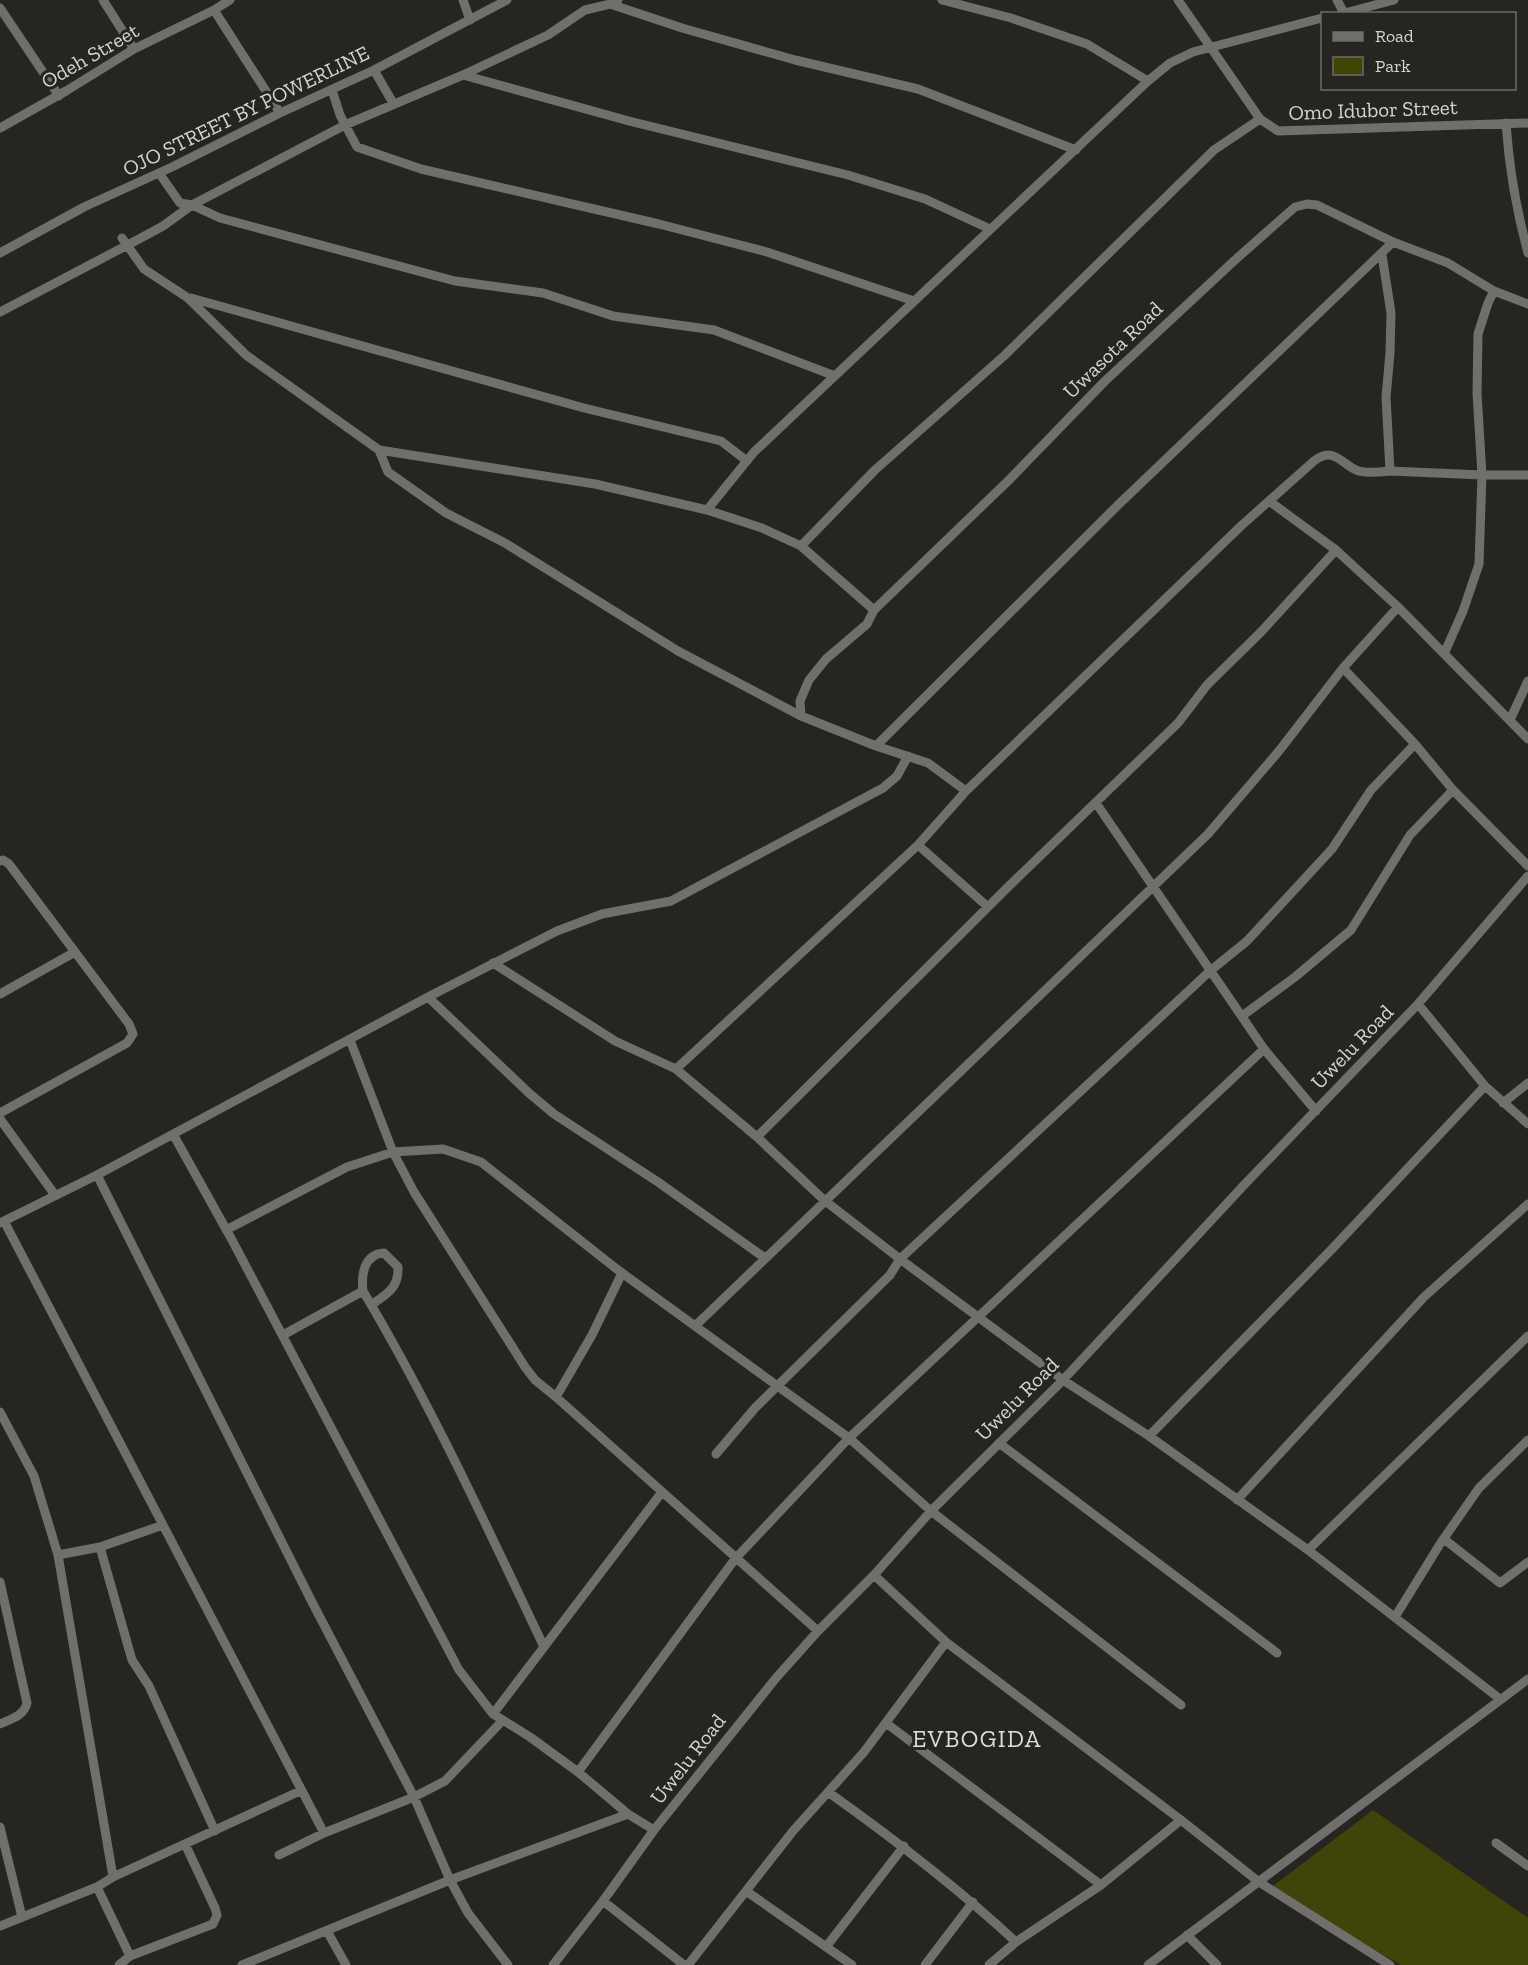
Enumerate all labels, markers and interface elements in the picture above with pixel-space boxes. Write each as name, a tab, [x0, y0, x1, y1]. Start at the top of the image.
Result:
legend	[1321, 12, 1516, 90]
street label: Odeh Street	[37, 18, 143, 93]
text: Road	[1375, 25, 1414, 47]
street label: OJO STREET BY POWERLINE	[119, 40, 373, 181]
text: Park	[1375, 55, 1411, 77]
street label: Omo Idubor Street	[1288, 94, 1458, 125]
street label: Uwasota Road	[1058, 296, 1168, 403]
street label: Uwelu Road	[1305, 999, 1398, 1094]
street label: Uwelu Road	[970, 1351, 1064, 1446]
street label: Uwelu Road	[645, 1708, 731, 1809]
district label: EVBOGIDA	[912, 1724, 1042, 1753]

